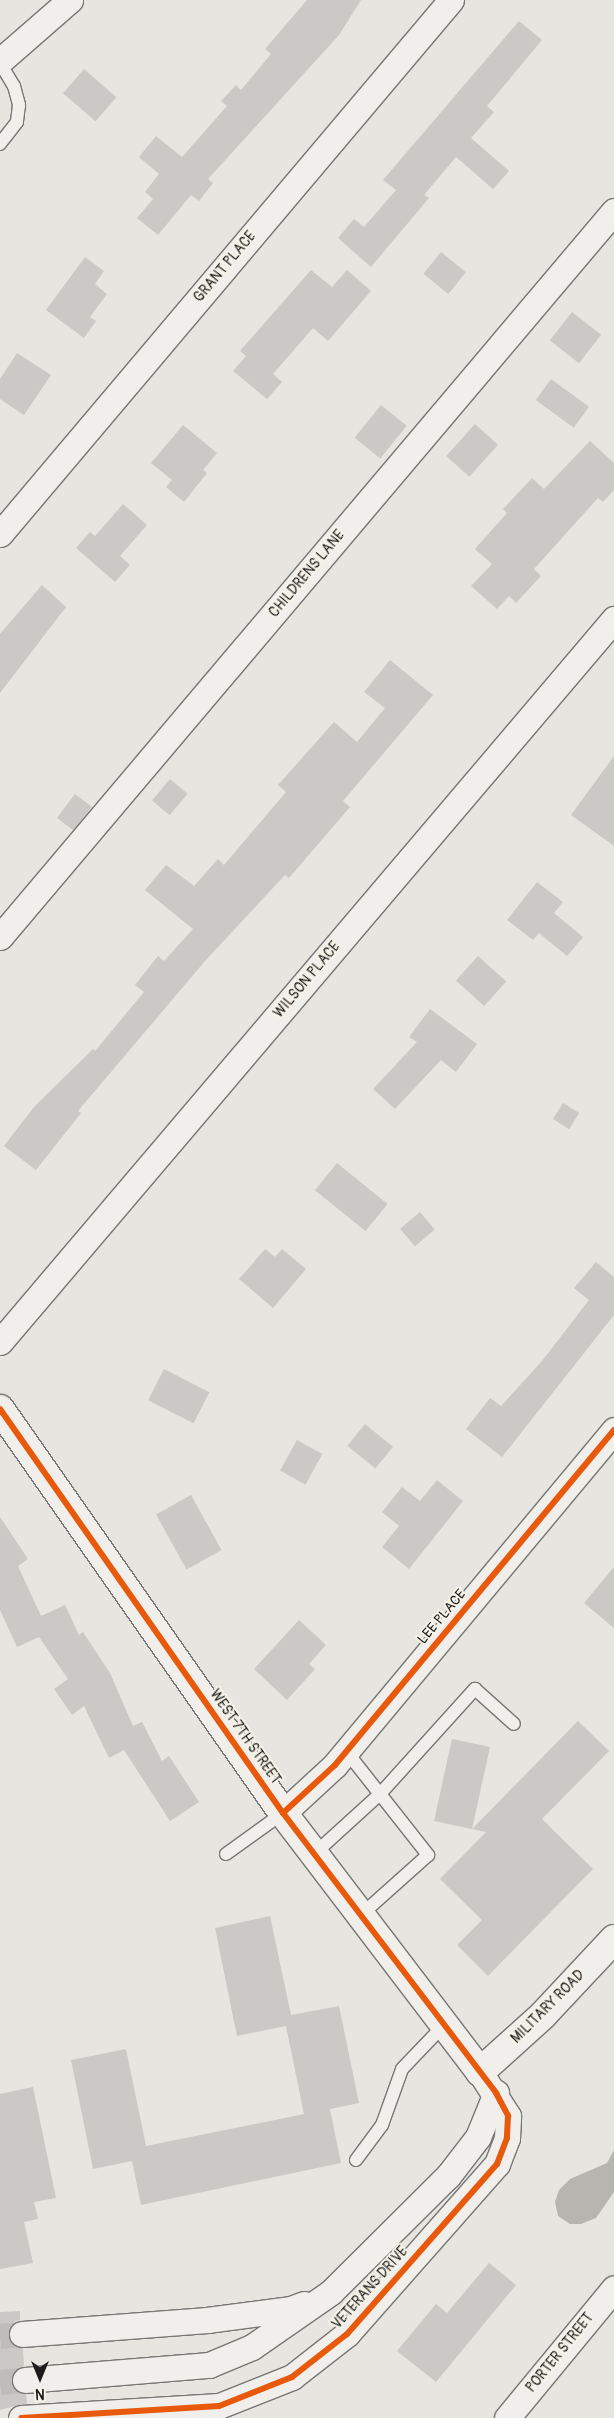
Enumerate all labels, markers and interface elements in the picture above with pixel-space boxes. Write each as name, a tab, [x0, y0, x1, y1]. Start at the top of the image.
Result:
street label: GRANT PLACE	[190, 228, 260, 306]
street label: CHILDRENS LANE	[266, 527, 348, 621]
street label: WILSON PLACE	[270, 939, 344, 1021]
street label: LEE PLACE	[414, 1586, 470, 1648]
street label: WEST 7TH STREET	[206, 1686, 284, 1788]
street label: MILITARY ROAD	[508, 1967, 588, 2047]
street label: VETERANS DRIVE	[329, 2243, 411, 2333]
street label: PORTER STREET	[523, 2310, 597, 2396]
north arrow	[15, 2353, 65, 2403]
text: N	[35, 2385, 45, 2402]

